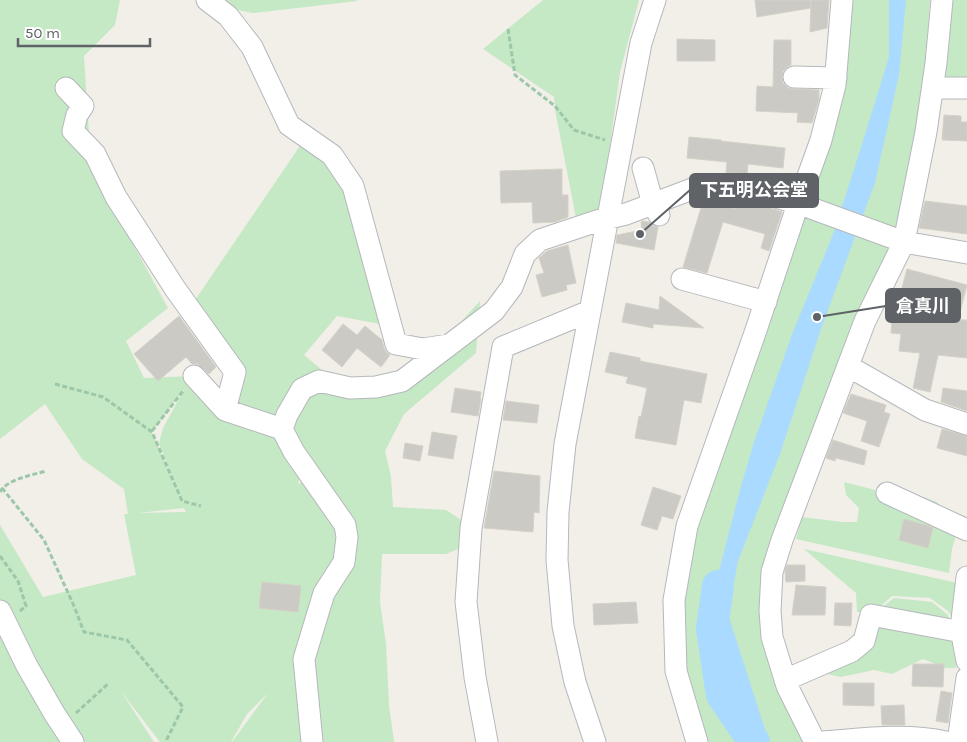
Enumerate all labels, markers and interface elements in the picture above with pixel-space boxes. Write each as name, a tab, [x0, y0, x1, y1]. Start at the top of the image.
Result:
scale bar	[18, 15, 150, 47]
text: 50 m	[25, 24, 60, 42]
callout: 下五明公会堂	[690, 174, 818, 207]
text: 下五明公会堂	[700, 179, 808, 201]
callout: 倉真川	[886, 289, 960, 322]
text: 倉真川	[896, 295, 950, 317]

